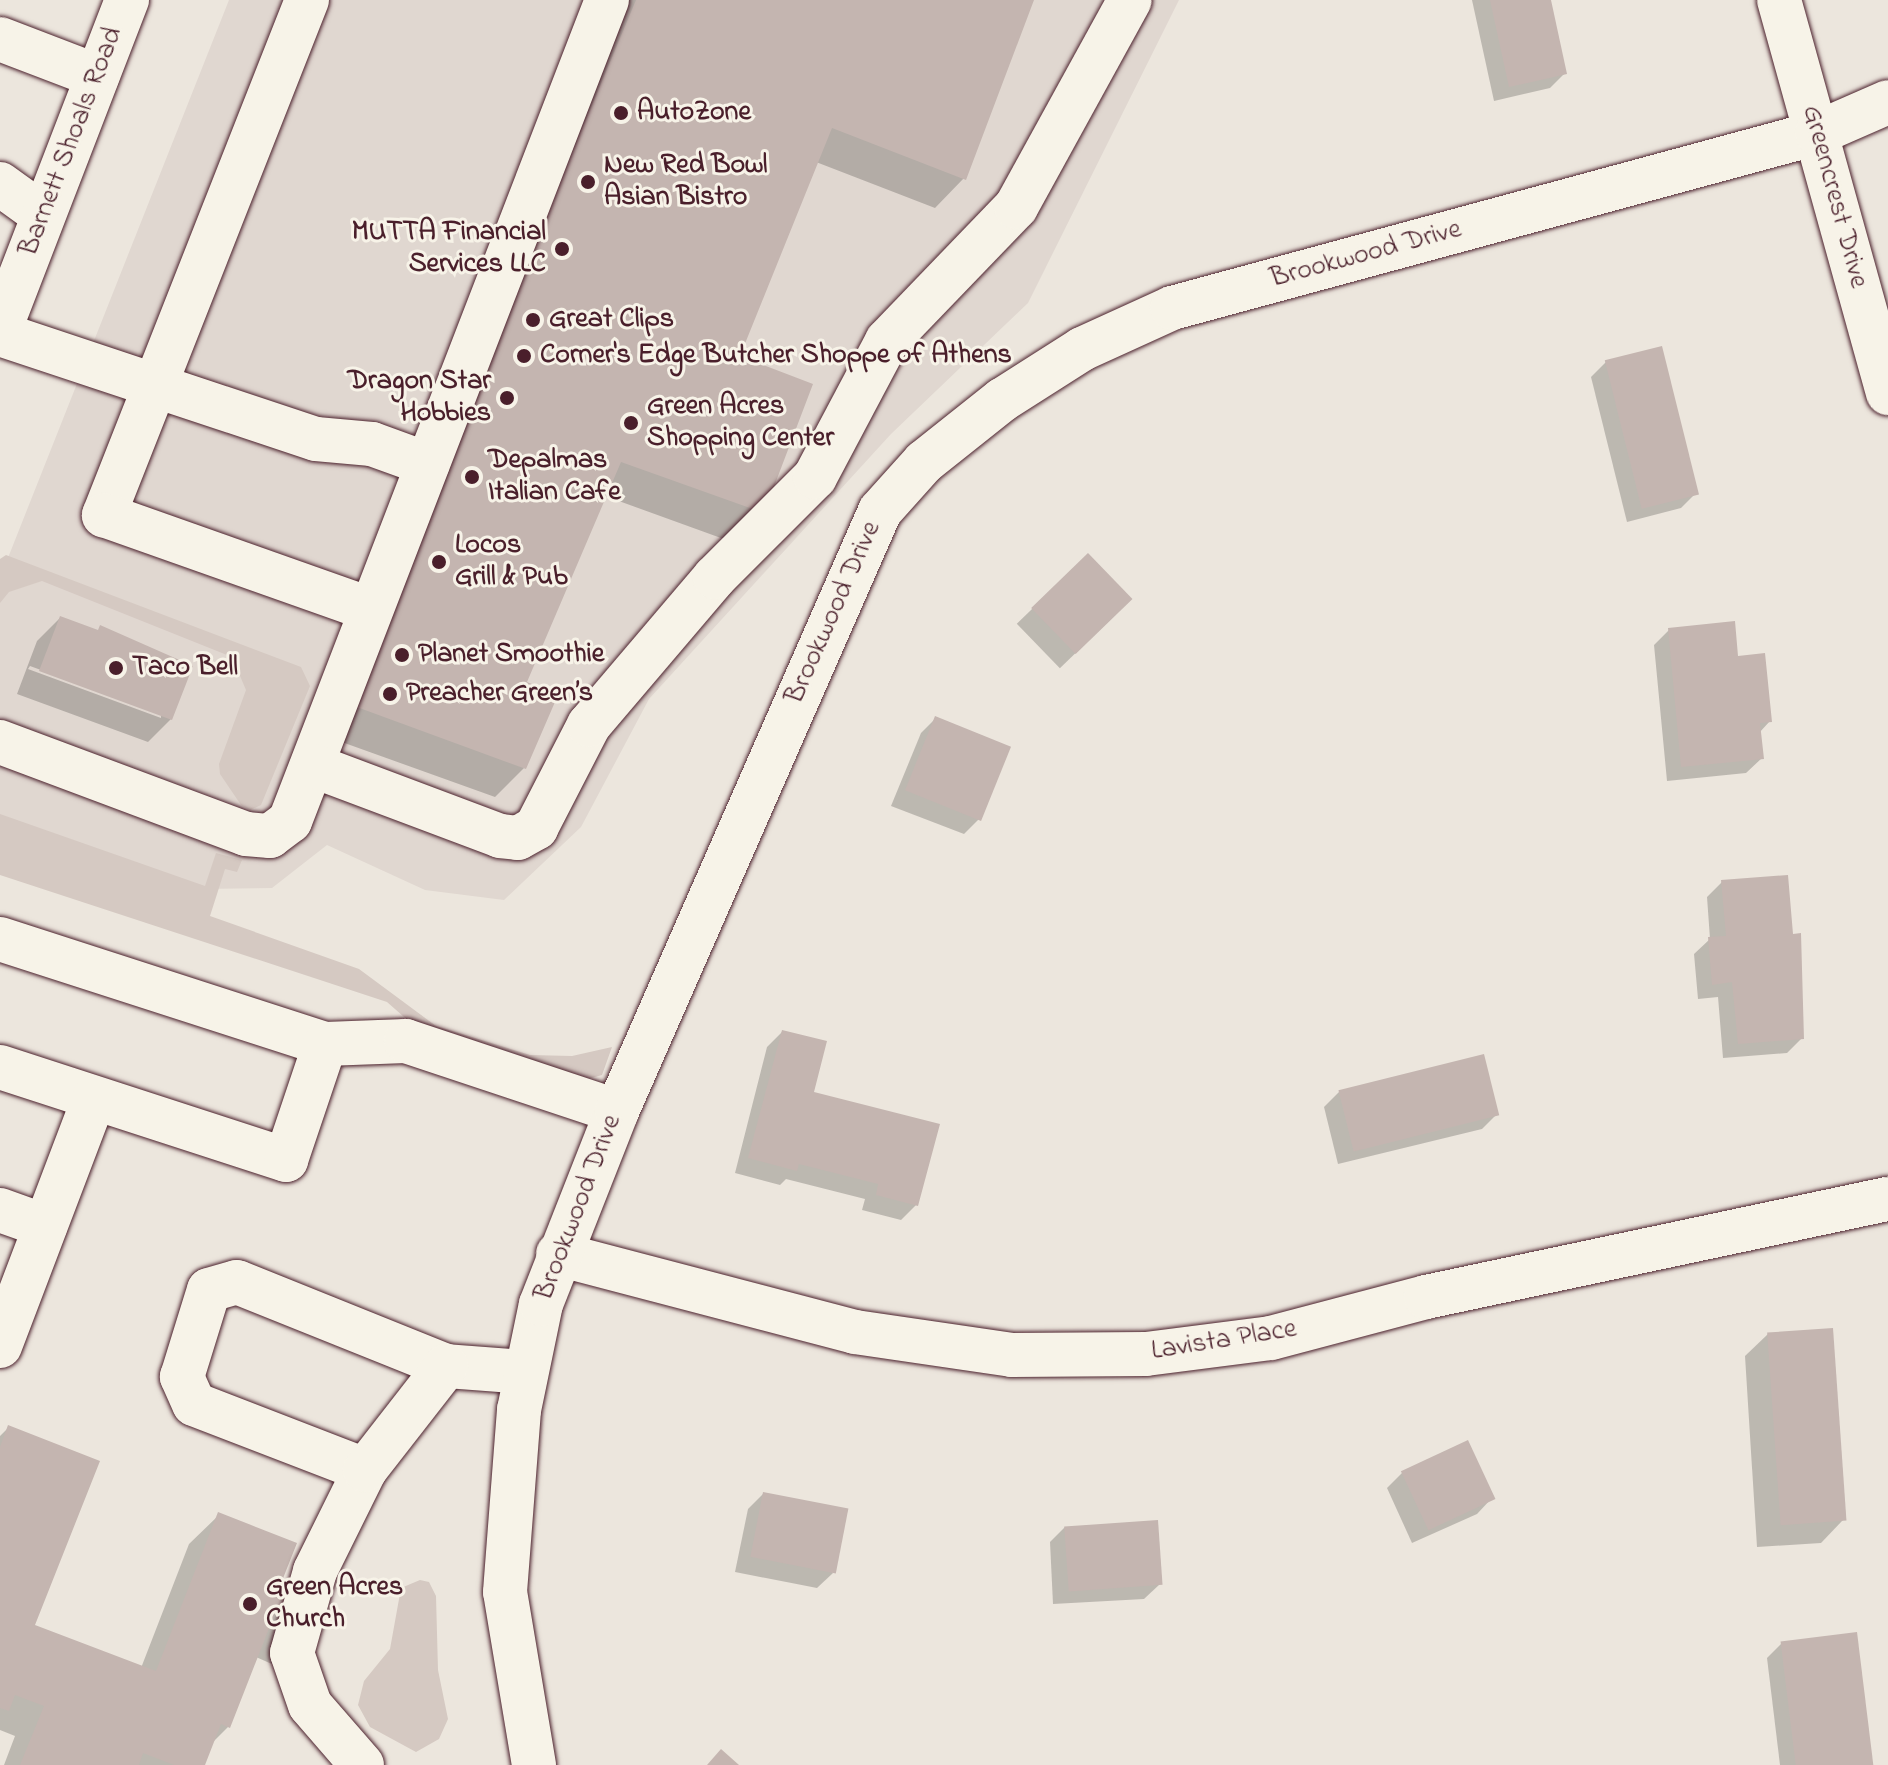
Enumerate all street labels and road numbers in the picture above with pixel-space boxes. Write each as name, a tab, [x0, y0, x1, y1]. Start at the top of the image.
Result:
street label: Barnett Shoals Road	[13, 23, 131, 261]
street label: Greencrest Drive	[1793, 102, 1875, 292]
street label: Brookwood Drive	[1267, 213, 1465, 297]
street label: Brookwood Drive	[779, 516, 889, 710]
street label: Brookwood Drive	[528, 1110, 630, 1306]
street label: Lavista Place	[1149, 1313, 1299, 1369]

